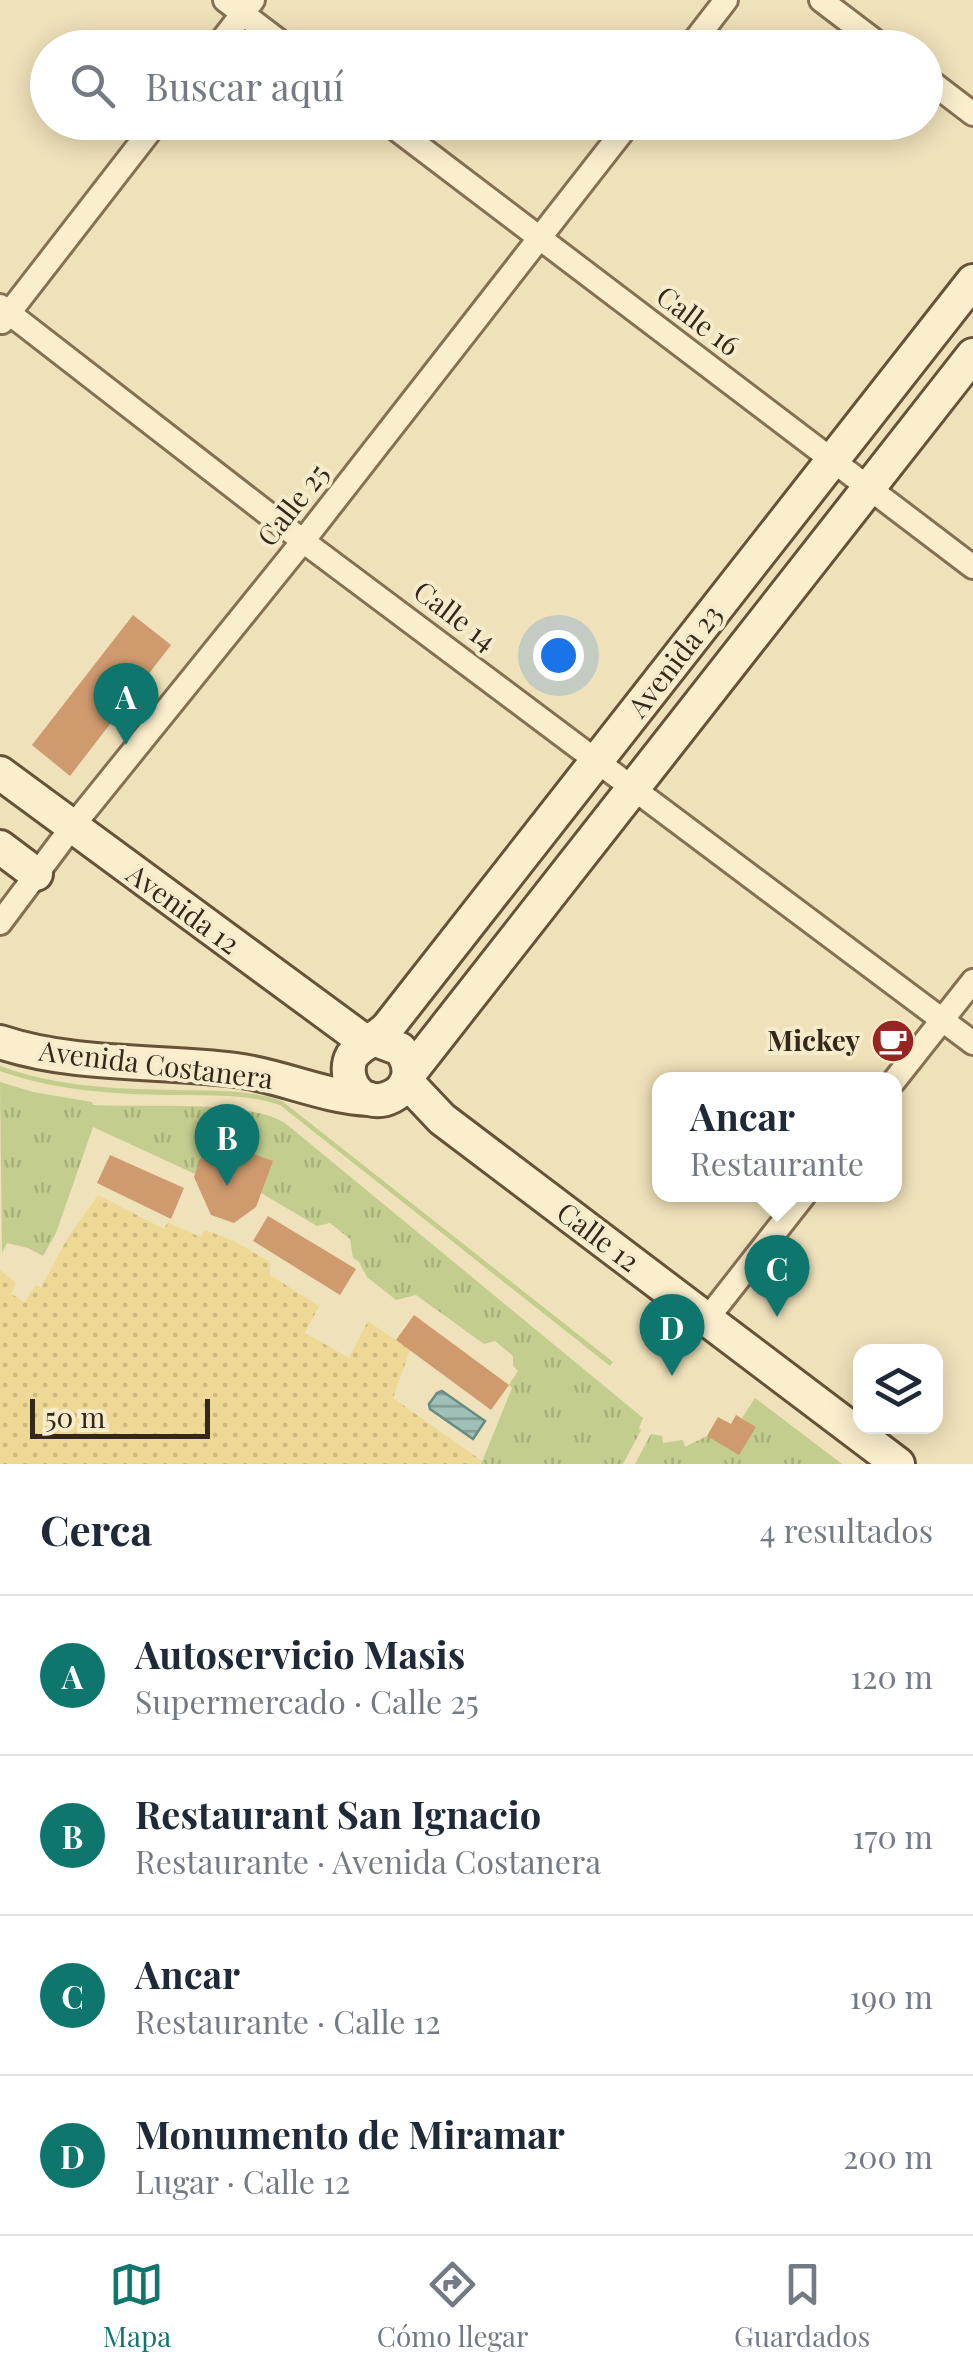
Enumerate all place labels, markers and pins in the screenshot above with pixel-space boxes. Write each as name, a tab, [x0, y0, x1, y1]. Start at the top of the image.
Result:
pin: A	[94, 662, 158, 745]
cafe icon: Mickey	[870, 1018, 916, 1064]
place label: Mickey	[767, 1021, 860, 1058]
pin: B	[194, 1104, 260, 1186]
pin: C	[744, 1234, 810, 1317]
pin: D	[640, 1294, 704, 1376]

